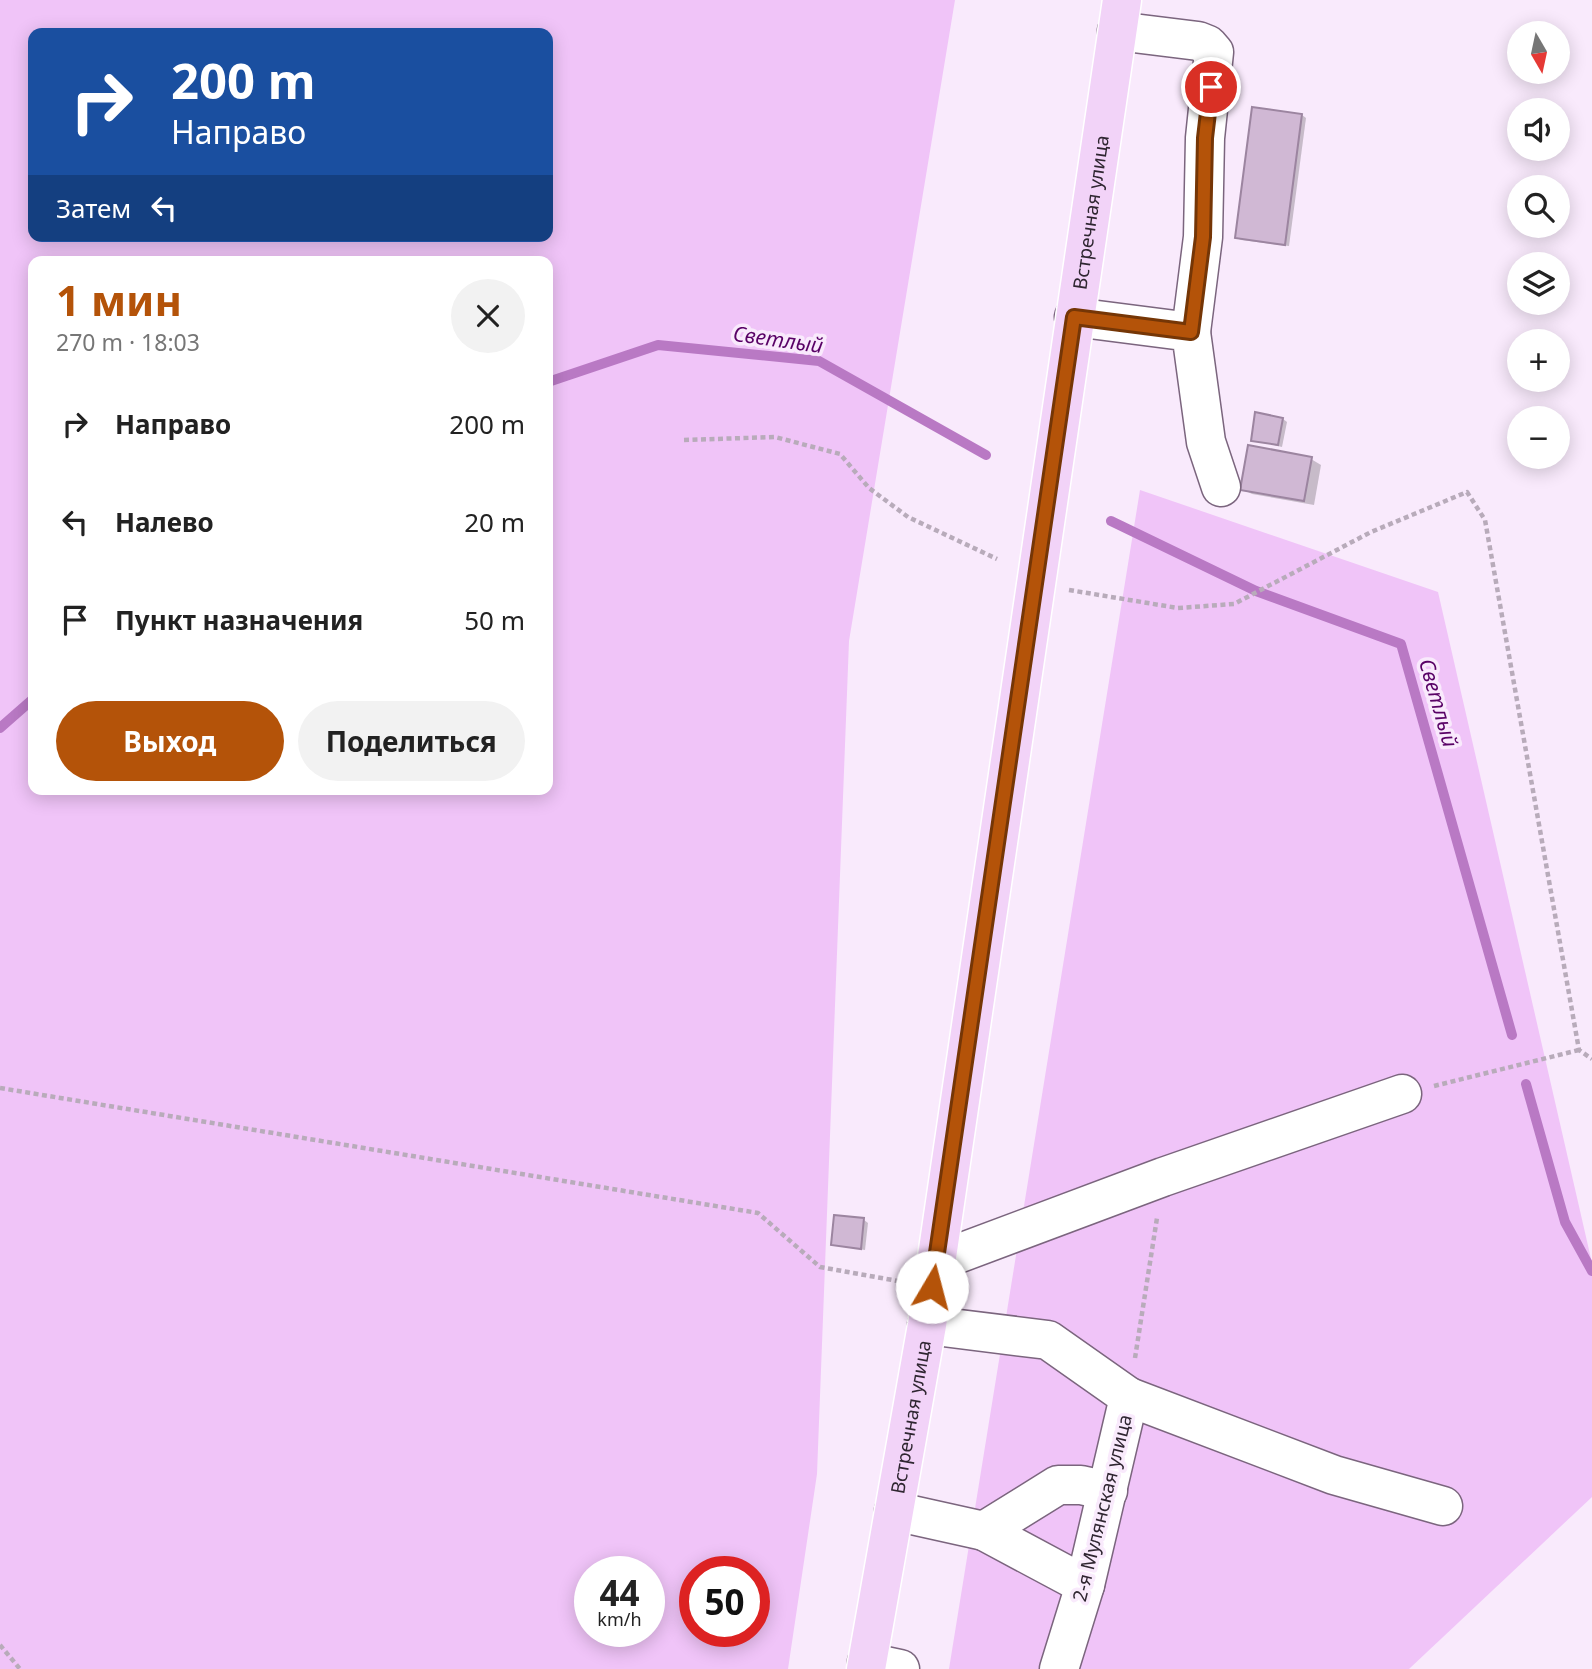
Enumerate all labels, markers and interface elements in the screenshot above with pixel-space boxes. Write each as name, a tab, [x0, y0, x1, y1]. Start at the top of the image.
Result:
north arrow	[1507, 21, 1570, 84]
map controls	[1507, 21, 1570, 469]
text: 200 m	[171, 47, 316, 113]
icon: right	[56, 56, 147, 147]
pin	[1181, 57, 1241, 117]
icon: arrive	[1192, 68, 1230, 106]
button: sound	[1507, 98, 1570, 161]
text: Направо	[171, 110, 306, 153]
street label: Встречная улица	[1067, 133, 1115, 291]
button: search	[1507, 175, 1570, 238]
icon: left	[145, 189, 183, 227]
text: Затем	[56, 190, 131, 226]
button: layers	[1507, 252, 1570, 315]
text: 1 мин	[56, 271, 182, 328]
button: close	[451, 279, 525, 353]
water label: Светлый	[731, 319, 825, 359]
text: 270 m · 18:03	[56, 326, 200, 358]
button: +	[1507, 329, 1570, 392]
icon: right	[56, 405, 94, 443]
text: Направо	[115, 406, 231, 442]
text: 200 m	[449, 406, 525, 442]
button: −	[1507, 406, 1570, 469]
icon: left	[56, 503, 94, 541]
text: Налево	[115, 504, 214, 540]
text: 20 m	[464, 504, 525, 540]
icon: arrive	[56, 601, 94, 639]
text: Пункт назначения	[115, 602, 363, 638]
text: 50 m	[464, 602, 525, 638]
water label: Светлый	[1413, 655, 1465, 750]
button: Выход	[56, 701, 284, 781]
button: Поделиться	[298, 701, 525, 781]
position arrow	[895, 1250, 969, 1324]
street label: Встречная улица	[884, 1338, 937, 1496]
street label: 2-я Мулянская улица	[1066, 1412, 1138, 1604]
speed limit sign: 50	[679, 1556, 770, 1647]
text: 44	[599, 1569, 640, 1616]
text: km/h	[597, 1607, 642, 1631]

